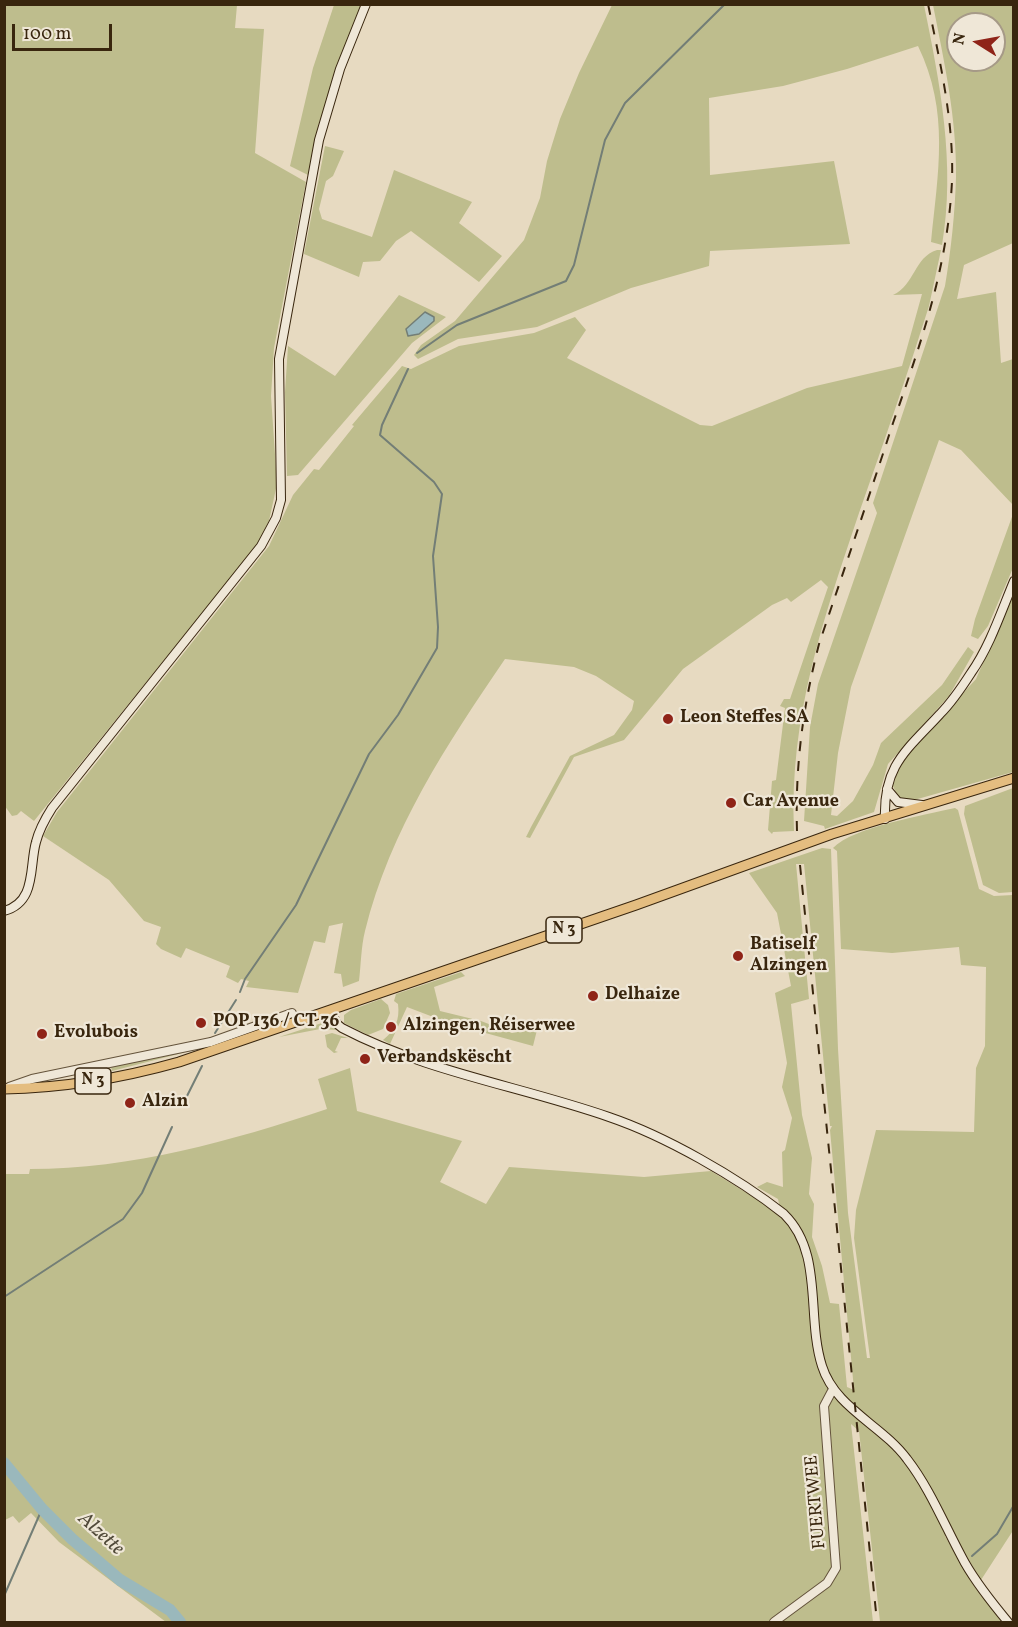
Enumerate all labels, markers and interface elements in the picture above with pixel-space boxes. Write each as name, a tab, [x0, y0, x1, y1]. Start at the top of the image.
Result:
scale bar	[15, 12, 116, 50]
north arrow	[946, 12, 1006, 72]
text: 100 m	[23, 22, 72, 47]
text: N	[948, 31, 972, 47]
place label: Leon Steffes SA	[680, 708, 809, 730]
marker: Leon Steffes SA	[661, 712, 675, 726]
place label: Car Avenue	[743, 792, 839, 814]
marker: Car Avenue	[724, 796, 738, 810]
road number: N 3	[546, 917, 582, 943]
place label: Batiself Alzingen	[750, 935, 827, 978]
marker: Batiself Alzingen	[731, 949, 745, 963]
place label: Delhaize	[605, 985, 680, 1007]
marker: Delhaize	[586, 989, 600, 1003]
place label: POP 136 / CT 36	[213, 1012, 339, 1034]
marker: POP 136 / CT 36	[194, 1016, 208, 1030]
place label: Alzingen, Réiserwee	[403, 1016, 575, 1038]
marker: Alzingen, Réiserwee	[384, 1020, 398, 1034]
place label: Evolubois	[54, 1023, 138, 1045]
marker: Evolubois	[35, 1027, 49, 1041]
place label: Verbandskëscht	[377, 1048, 512, 1070]
marker: Verbandskëscht	[358, 1052, 372, 1066]
road number: N 3	[75, 1068, 111, 1094]
place label: Alzin	[142, 1092, 188, 1114]
marker: Alzin	[123, 1096, 137, 1110]
street label: FUERTWEE	[802, 1454, 832, 1550]
water label: Alzette	[72, 1508, 128, 1562]

